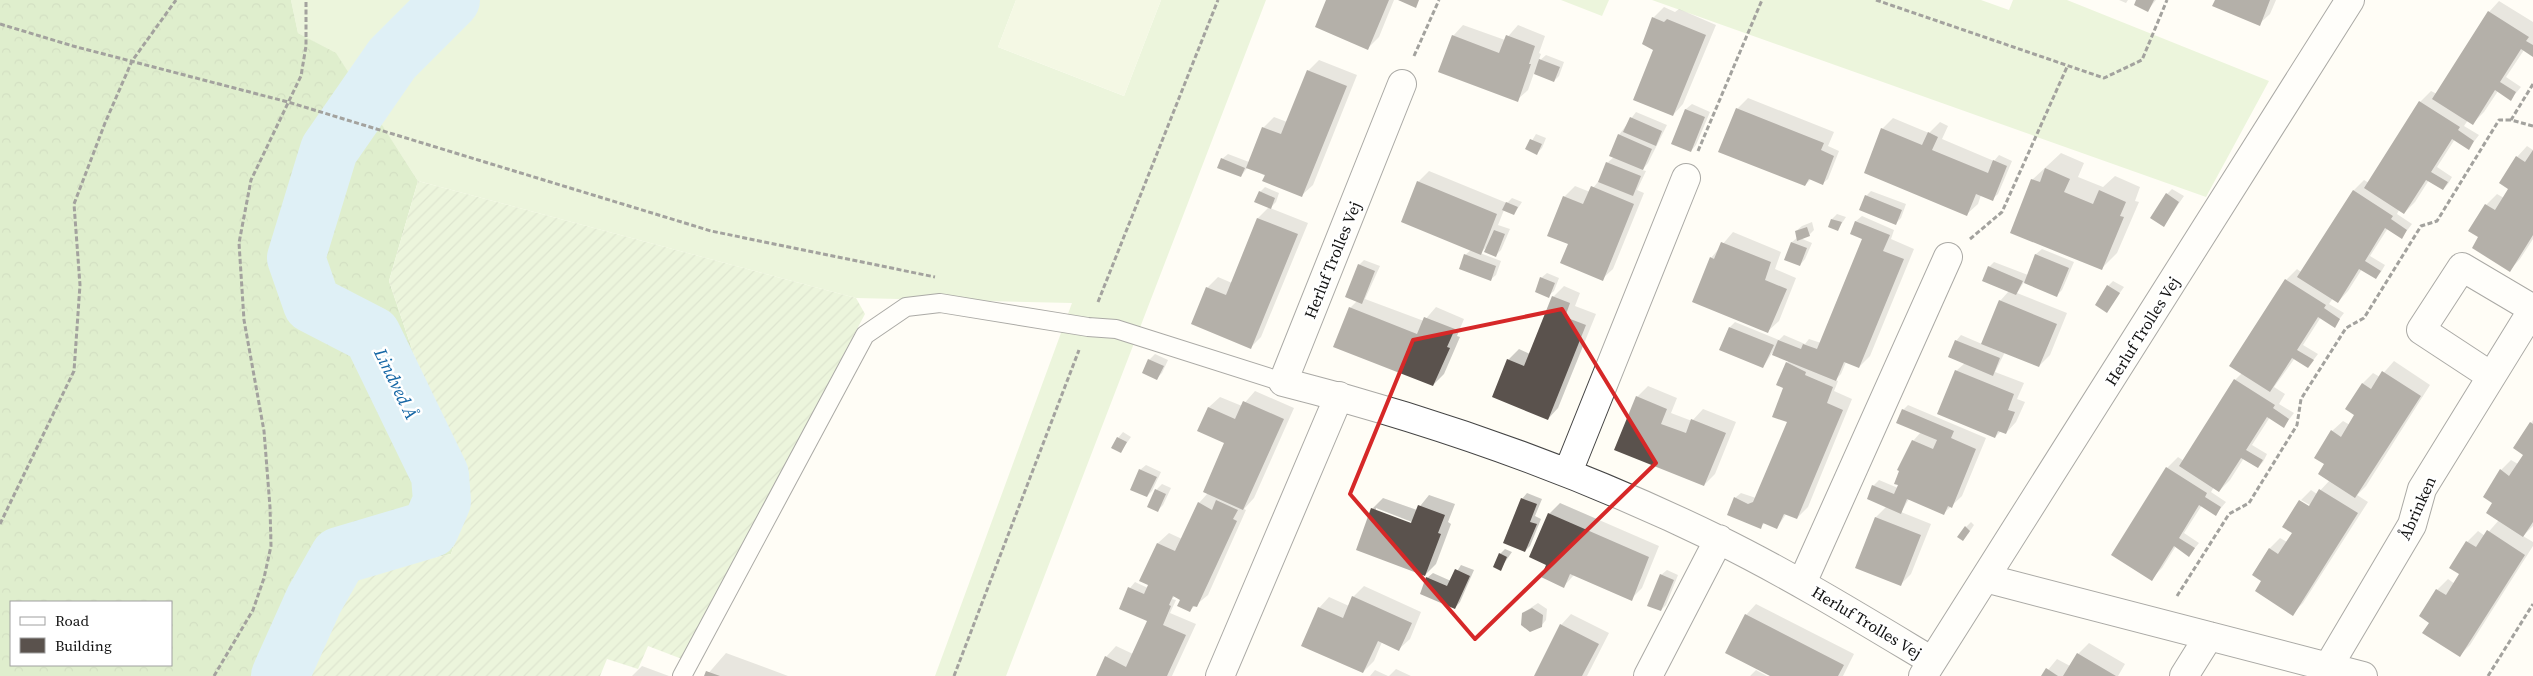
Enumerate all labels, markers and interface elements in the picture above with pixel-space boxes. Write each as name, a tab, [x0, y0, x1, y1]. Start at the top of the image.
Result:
street label: Herluf Trolles Vej	[1298, 198, 1366, 322]
street label: Herluf Trolles Vej	[2100, 272, 2184, 390]
water label: Lindved Å	[368, 343, 424, 424]
street label: Åbrinken	[2393, 472, 2441, 543]
street label: Herluf Trolles Vej	[1808, 580, 1926, 664]
legend	[10, 601, 172, 666]
text: Road	[55, 610, 89, 631]
text: Building	[55, 635, 112, 656]

